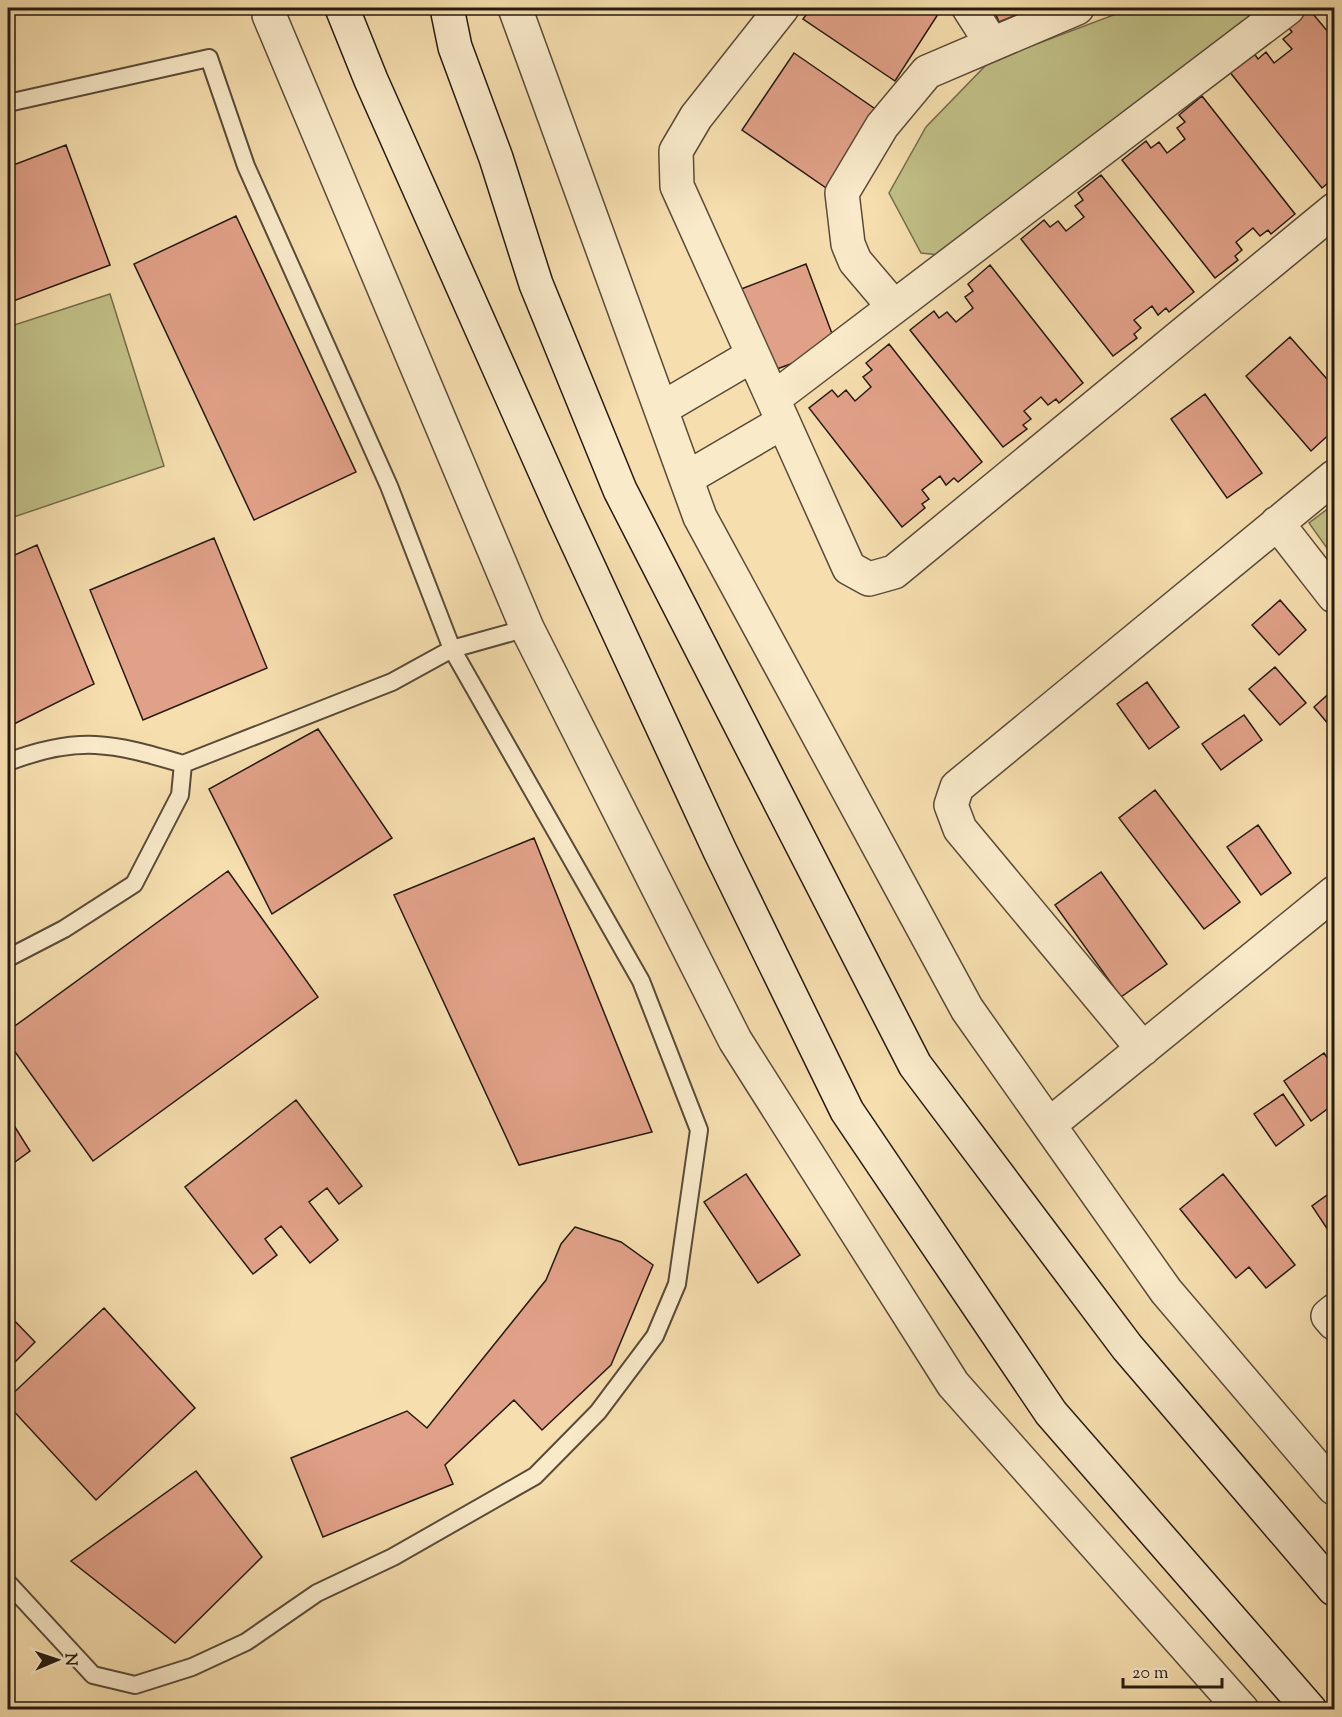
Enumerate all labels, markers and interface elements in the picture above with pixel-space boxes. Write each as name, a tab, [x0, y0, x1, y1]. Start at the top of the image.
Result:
north arrow	[27, 1630, 87, 1690]
scale bar	[1123, 1651, 1222, 1689]
text: N	[58, 1653, 81, 1667]
text: 20 m	[1132, 1661, 1169, 1687]

